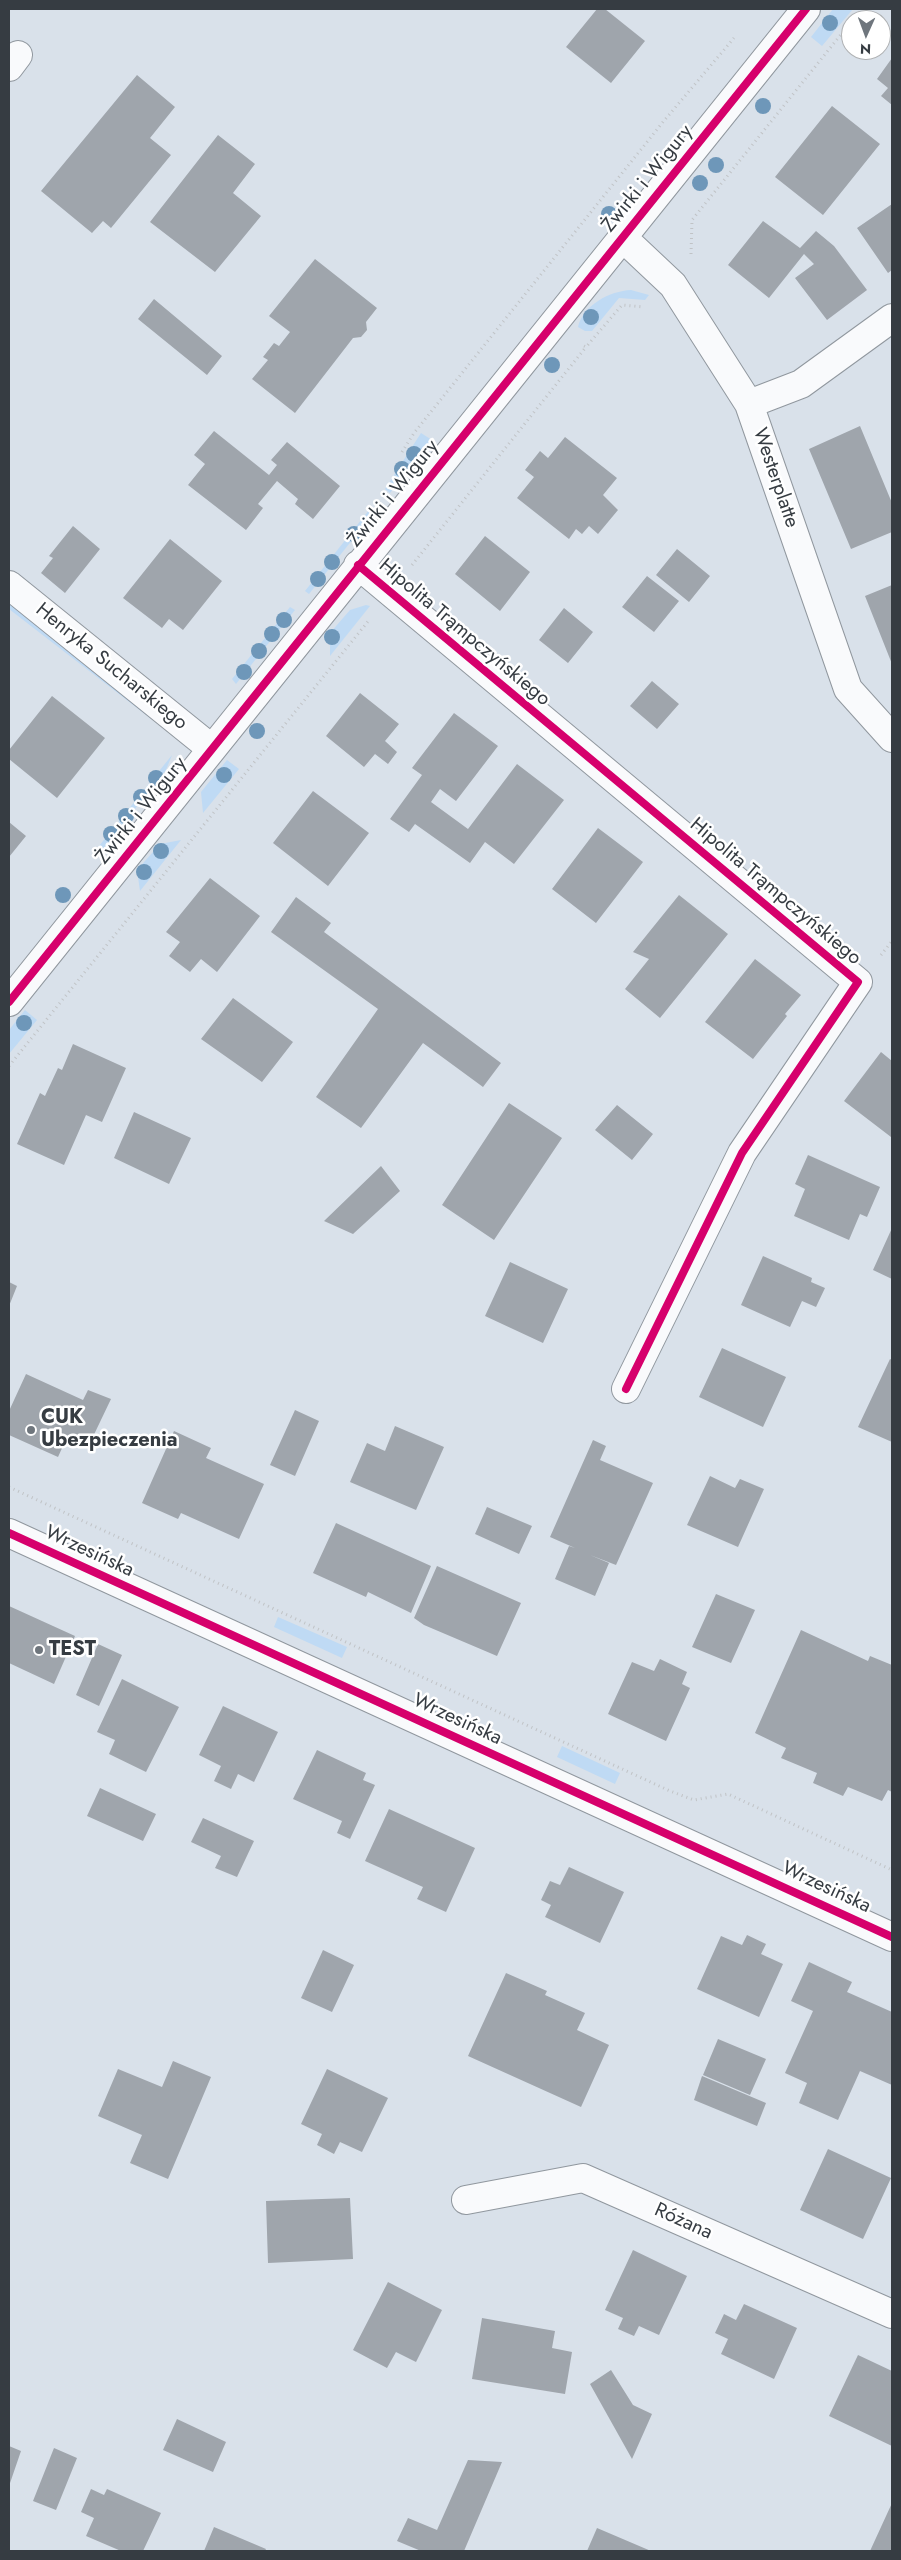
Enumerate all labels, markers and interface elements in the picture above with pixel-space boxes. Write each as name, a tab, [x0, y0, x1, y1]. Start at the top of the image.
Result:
north arrow	[841, 10, 891, 60]
text: N	[860, 39, 871, 59]
street label: Żwirki i Wigury	[597, 121, 699, 237]
street label: Westerplatte	[747, 425, 803, 531]
street label: Żwirki i Wigury	[343, 436, 445, 552]
street label: Hipolita Trąmpczyńskiego	[373, 554, 555, 712]
street label: Henryka Sucharskiego	[30, 598, 192, 736]
street label: Żwirki i Wigury	[91, 753, 193, 869]
street label: Hipolita Trąmpczyńskiego	[684, 813, 866, 971]
place label: CUK Ubezpieczenia	[41, 1406, 178, 1453]
marker: CUK Ubezpieczenia	[25, 1424, 37, 1436]
street label: Wrzesińska	[41, 1521, 137, 1583]
place label: TEST	[49, 1638, 96, 1662]
marker: TEST	[33, 1644, 45, 1656]
street label: Wrzesińska	[409, 1689, 505, 1751]
street label: Wrzesińska	[778, 1857, 874, 1919]
street label: Różana	[650, 2199, 716, 2245]

